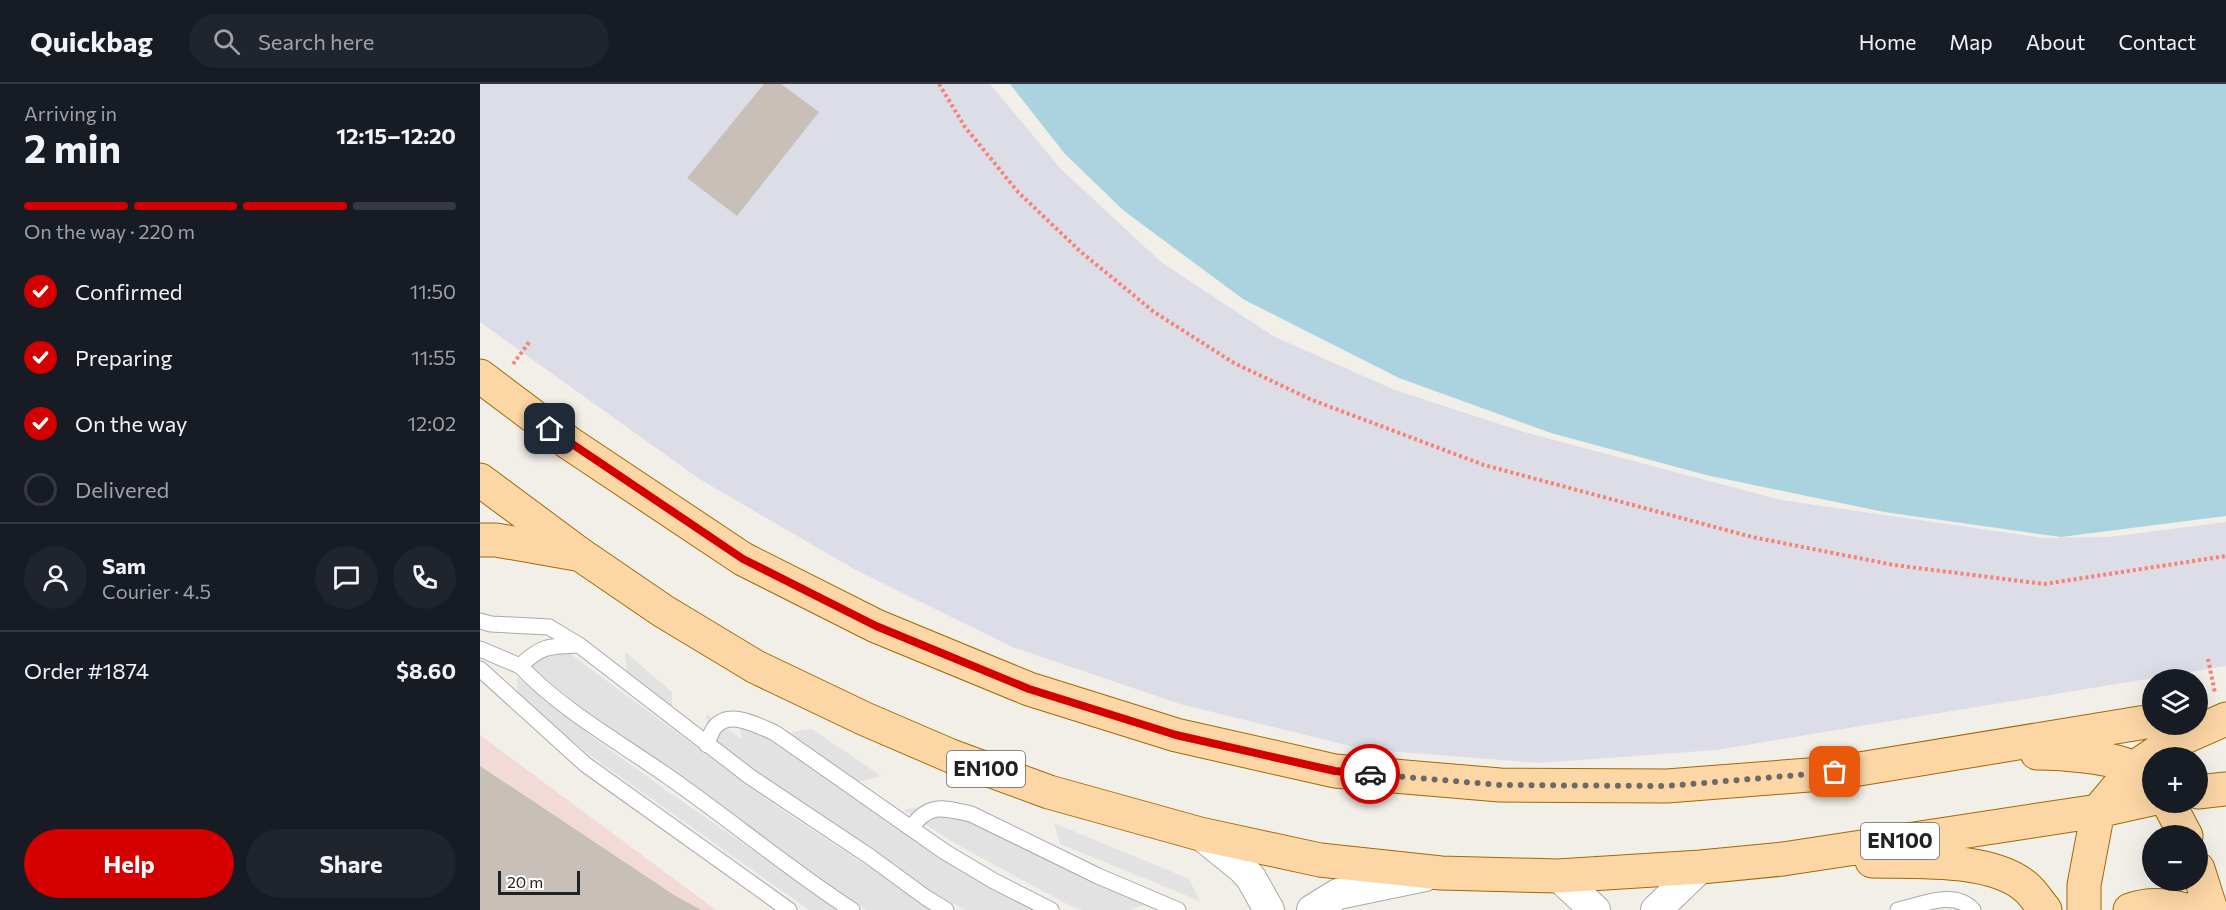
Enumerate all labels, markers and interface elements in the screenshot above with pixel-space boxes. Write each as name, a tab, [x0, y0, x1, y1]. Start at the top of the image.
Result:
search box	[189, 14, 609, 68]
text: Quickbag	[30, 24, 153, 58]
icon: search	[210, 25, 243, 58]
text: Search here	[258, 28, 374, 55]
text: Home	[1859, 29, 1916, 54]
text: Map	[1949, 29, 1993, 54]
text: About	[2026, 29, 2085, 54]
text: Contact	[2118, 29, 2196, 54]
text: Arriving in	[24, 101, 117, 125]
text: 12:15–12:20	[336, 122, 456, 149]
text: 2 min	[24, 123, 121, 171]
text: On the way · 220 m	[24, 219, 195, 243]
icon: check	[24, 275, 57, 308]
text: Confirmed	[75, 278, 182, 305]
text: 11:50	[410, 279, 456, 303]
icon: check	[24, 341, 57, 374]
text: Preparing	[75, 344, 172, 371]
text: 11:55	[411, 345, 456, 369]
pin	[524, 403, 575, 454]
icon: check	[24, 407, 57, 440]
text: On the way	[75, 410, 187, 437]
text: 12:02	[408, 411, 456, 435]
icon: home	[533, 412, 566, 445]
text: Delivered	[75, 476, 169, 503]
button: person	[24, 546, 87, 609]
button: chat	[315, 546, 378, 609]
button: phone	[393, 546, 456, 609]
text: Sam	[102, 552, 146, 579]
text: Courier · 4.5	[102, 579, 211, 603]
text: Order #1874	[24, 657, 149, 684]
text: $8.60	[396, 657, 456, 684]
map controls	[2142, 669, 2208, 891]
button: layers	[2142, 669, 2208, 735]
courier	[1340, 744, 1400, 804]
pin	[1809, 746, 1860, 797]
button: +	[2142, 747, 2208, 813]
road number: EN100	[947, 751, 1025, 787]
icon: bag	[1818, 755, 1851, 788]
icon: car	[1354, 758, 1387, 791]
road number: EN100	[1861, 823, 1939, 859]
button: −	[2142, 825, 2208, 891]
button: Help	[24, 829, 234, 898]
button: Share	[246, 829, 456, 898]
scale bar	[498, 868, 580, 896]
text: 20 m	[507, 872, 543, 891]

